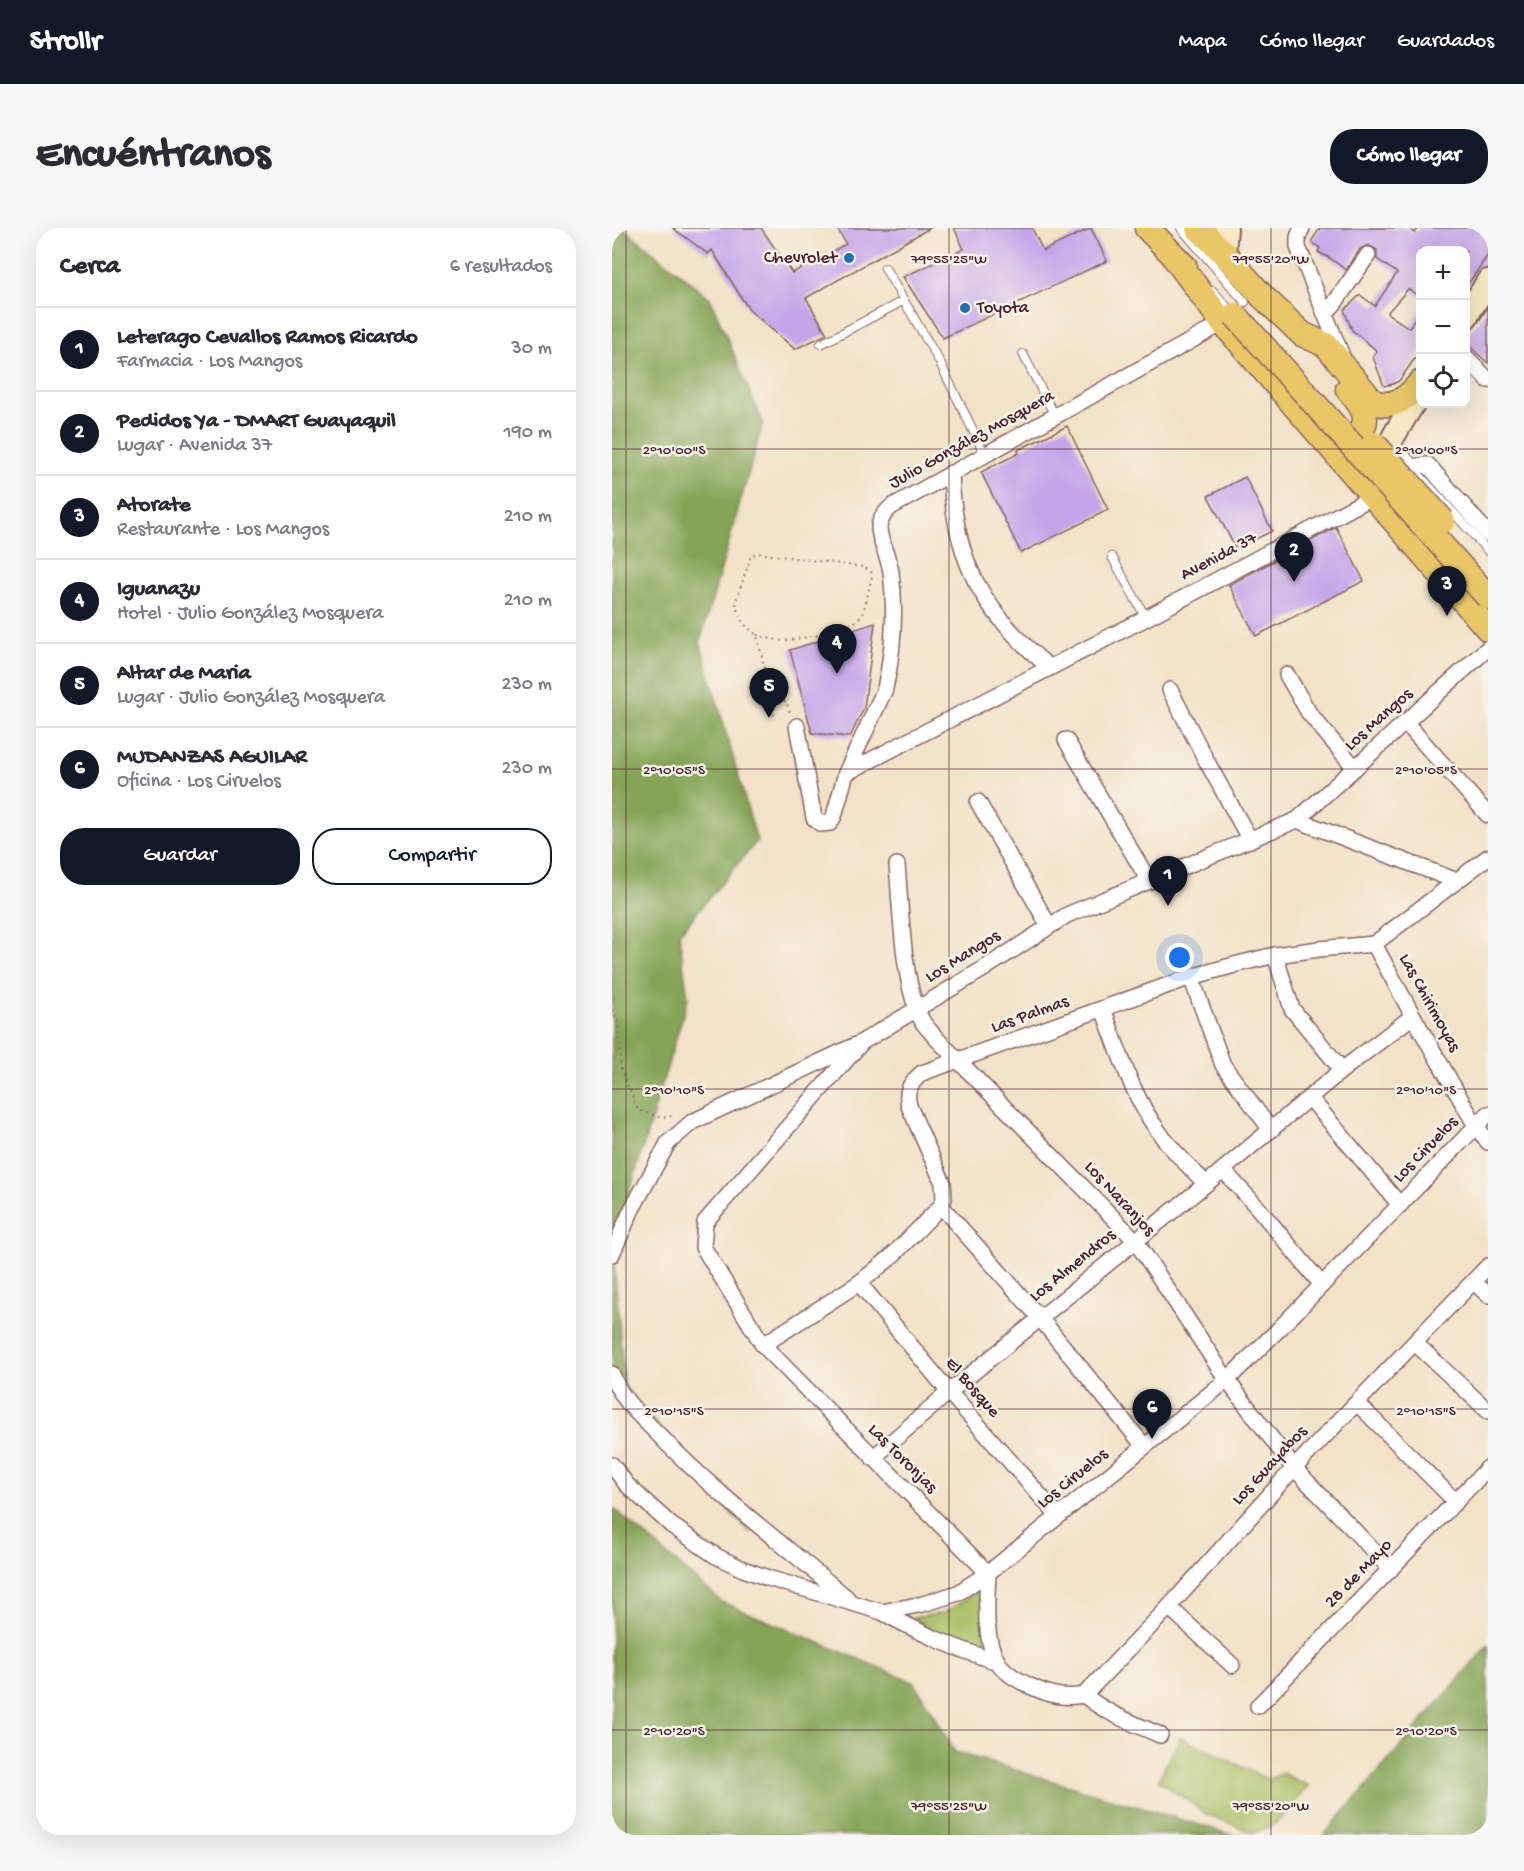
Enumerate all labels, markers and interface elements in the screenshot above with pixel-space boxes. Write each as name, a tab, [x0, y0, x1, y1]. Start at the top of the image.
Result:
text: Strollr	[30, 26, 101, 59]
text: Mapa	[1178, 30, 1227, 55]
text: Cómo llegar	[1260, 30, 1364, 55]
text: Guardados	[1397, 30, 1494, 55]
button: Cómo llegar	[1330, 129, 1488, 184]
text: Encuéntranos	[36, 132, 270, 181]
map controls	[1416, 246, 1470, 408]
button: +	[1416, 246, 1470, 300]
place label: Chevrolet	[764, 248, 839, 269]
marker: Chevrolet	[842, 251, 856, 265]
text: 79°55'25"W	[910, 251, 987, 269]
text: 79°55'20"W	[1232, 251, 1309, 269]
text: Cerca	[60, 252, 120, 283]
text: 6 resultados	[450, 256, 552, 279]
place label: Toyota	[976, 298, 1030, 319]
button: −	[1416, 300, 1470, 354]
marker: Toyota	[958, 301, 972, 315]
text: Leterago Cevallos Ramos Ricardo	[117, 325, 418, 351]
text: 1	[75, 338, 84, 361]
text: 30 m	[511, 338, 552, 361]
text: Farmacia · Los Mangos	[117, 351, 302, 374]
button: locate	[1416, 354, 1470, 408]
street label: Julio González Mosquera	[886, 385, 1059, 494]
text: Pedidos Ya - DMART Guayaquil	[117, 409, 396, 435]
text: 2	[75, 422, 84, 445]
text: 190 m	[504, 422, 552, 445]
text: Lugar · Avenida 37	[117, 435, 272, 458]
text: 2°10'00"S	[643, 442, 705, 460]
text: 2°10'00"S	[1395, 442, 1457, 460]
text: Atorate	[117, 493, 191, 519]
text: 3	[74, 506, 85, 529]
text: 210 m	[504, 506, 552, 529]
text: Restaurante · Los Mangos	[117, 519, 329, 542]
street label: Avenida 37	[1177, 528, 1261, 586]
pin: 2	[1274, 532, 1314, 582]
pin: 3	[1428, 566, 1466, 616]
text: Iguanazu	[117, 577, 200, 603]
text: 4	[75, 590, 84, 613]
text: 210 m	[504, 590, 552, 613]
text: Hotel · Julio González Mosquera	[117, 603, 383, 626]
pin: 4	[818, 624, 856, 674]
text: Altar de Maria	[117, 661, 251, 687]
pin: 5	[750, 668, 788, 718]
text: 5	[74, 674, 85, 697]
text: 230 m	[502, 674, 552, 697]
street label: Los Mangos	[1341, 683, 1418, 756]
text: Lugar · Julio González Mosquera	[117, 687, 385, 710]
text: MUDANZAS AGUILAR	[117, 745, 307, 771]
text: 6	[74, 758, 85, 781]
text: 230 m	[502, 758, 552, 781]
text: 2°10'05"S	[643, 762, 705, 780]
text: 2°10'05"S	[1395, 762, 1457, 780]
text: Oficina · Los Ciruelos	[117, 771, 281, 794]
button: Guardar	[60, 828, 300, 885]
button: Compartir	[312, 828, 552, 885]
pin: 1	[1148, 856, 1188, 906]
street label: Los Mangos	[922, 925, 1005, 988]
your location	[1165, 943, 1194, 972]
street label: Las Chirimoyas	[1393, 950, 1465, 1057]
street label: Las Palmas	[988, 991, 1073, 1039]
text: 2°10'10"S	[644, 1082, 704, 1100]
text: 2°10'10"S	[1396, 1082, 1456, 1100]
street label: Los Ciruelos	[1389, 1111, 1464, 1188]
street label: Los Naranjos	[1079, 1157, 1160, 1242]
street label: Los Almendros	[1026, 1224, 1121, 1307]
street label: El Bosque	[940, 1354, 1004, 1423]
pin: 6	[1132, 1390, 1172, 1439]
text: 2°10'15"S	[644, 1403, 704, 1421]
text: 2°10'15"S	[1396, 1403, 1456, 1421]
street label: Las Toronjas	[863, 1420, 942, 1499]
street label: Los Guayabos	[1228, 1421, 1313, 1510]
street label: Los Ciruelos	[1034, 1443, 1114, 1514]
street label: 28 de Mayo	[1321, 1535, 1397, 1613]
text: 2°10'20"S	[643, 1723, 705, 1741]
text: 2°10'20"S	[1395, 1723, 1457, 1741]
text: 79°55'25"W	[910, 1798, 987, 1816]
text: 79°55'20"W	[1232, 1798, 1309, 1816]

